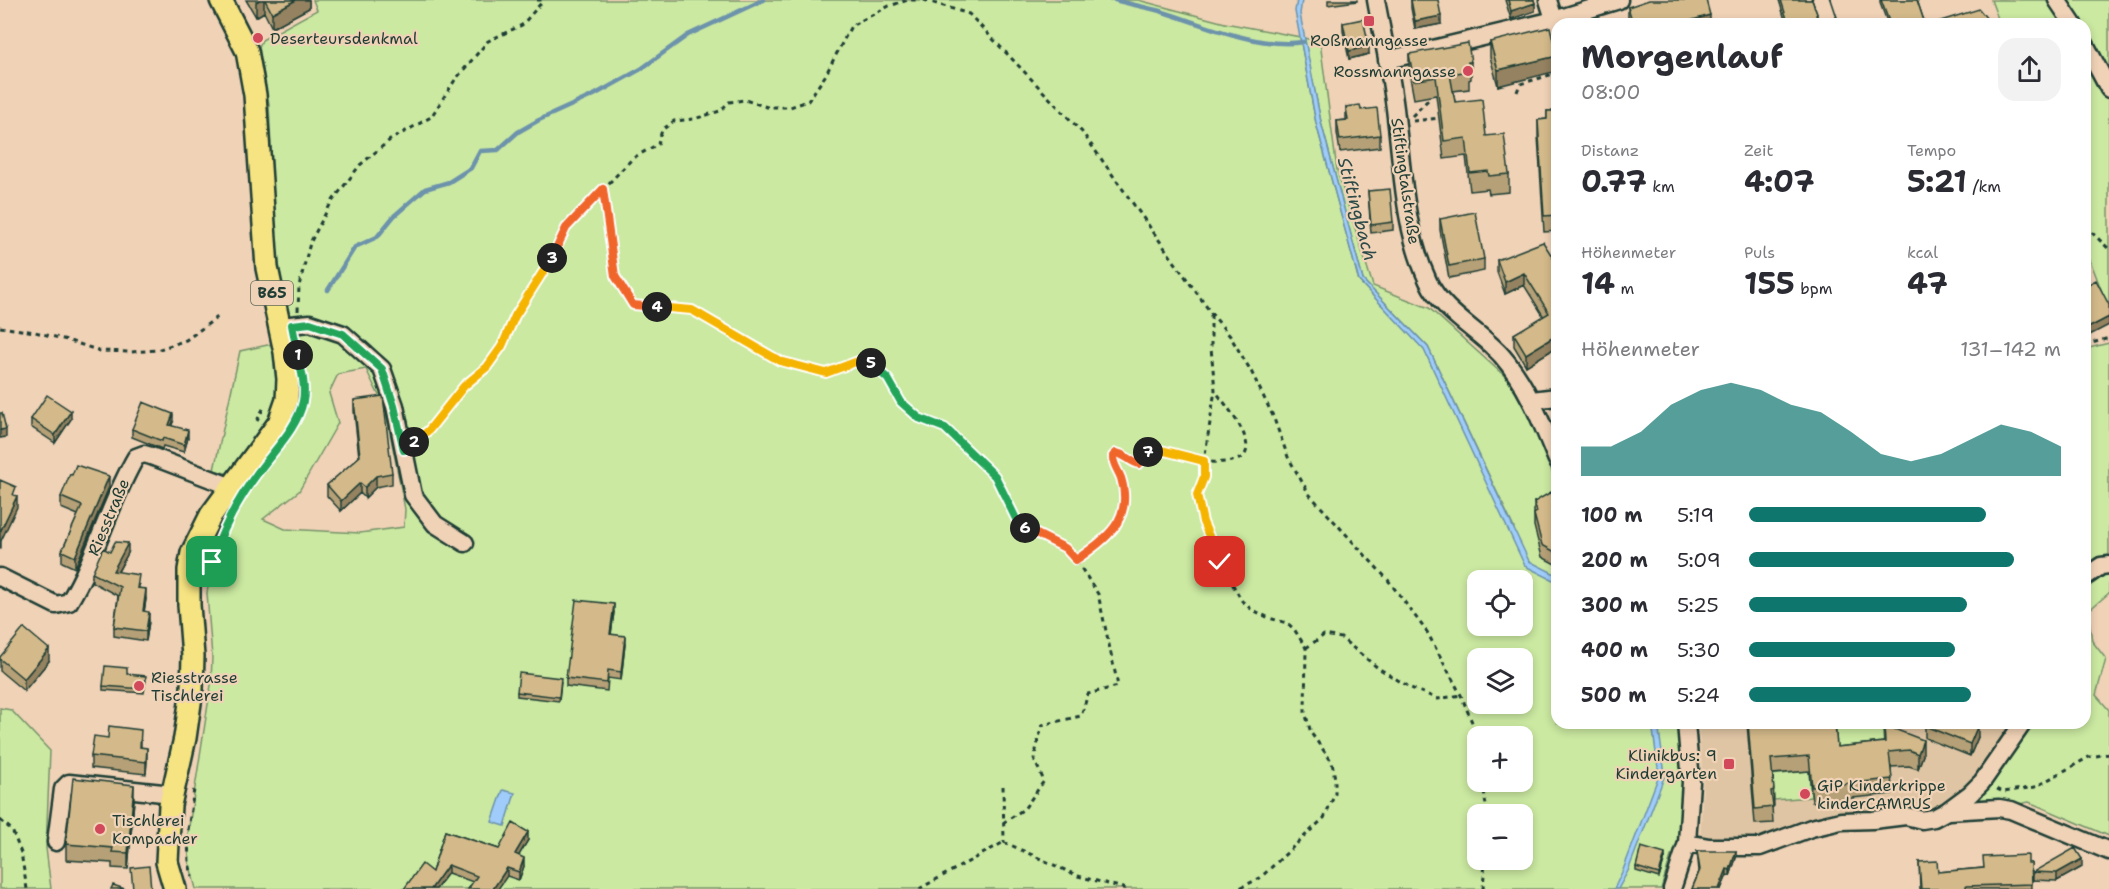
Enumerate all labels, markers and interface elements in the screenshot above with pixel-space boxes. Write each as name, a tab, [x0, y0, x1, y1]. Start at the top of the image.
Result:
marker: Roßmanngasse	[1362, 14, 1376, 28]
place label: Deserteursdenkmal	[270, 28, 418, 49]
place label: Roßmanngasse	[1310, 30, 1428, 51]
marker: Deserteursdenkmal	[251, 31, 265, 45]
text: Morgenlauf	[1581, 34, 1783, 79]
button: share	[1998, 38, 2061, 101]
place label: Rossmanngasse	[1334, 61, 1456, 82]
marker: Rossmanngasse	[1461, 64, 1475, 78]
text: 08:00	[1581, 79, 1641, 105]
street label: Stiftingtalstraße	[1386, 116, 1425, 246]
text: Distanz	[1581, 140, 1639, 161]
text: Zeit	[1744, 140, 1773, 161]
text: Tempo	[1907, 140, 1956, 161]
water label: Stiftingbach	[1332, 154, 1382, 264]
text: 0.77	[1581, 161, 1647, 202]
text: 4:07	[1744, 161, 1814, 202]
text: 5:21	[1907, 161, 1967, 202]
text: km	[1647, 176, 1675, 197]
text: /km	[1967, 176, 2001, 197]
text: Höhenmeter	[1581, 242, 1676, 263]
text: Puls	[1744, 242, 1775, 263]
text: kcal	[1907, 242, 1938, 263]
pin: 3	[537, 243, 567, 273]
text: 3	[546, 247, 558, 268]
text: 14	[1581, 263, 1615, 304]
text: 155	[1744, 263, 1795, 304]
text: 47	[1907, 263, 1948, 304]
text: m	[1615, 278, 1634, 299]
text: bpm	[1795, 278, 1832, 299]
road number: B65	[251, 281, 293, 305]
pin: 4	[642, 292, 672, 322]
text: 4	[651, 296, 663, 317]
text: Höhenmeter	[1581, 336, 1700, 362]
text: 131–142 m	[1960, 336, 2061, 362]
pin: 1	[283, 340, 313, 370]
text: 1	[294, 344, 302, 365]
pin: 5	[856, 348, 886, 378]
text: 5	[866, 352, 876, 373]
pin: 2	[399, 427, 429, 457]
text: 2	[408, 431, 420, 452]
pin: 7	[1133, 437, 1163, 467]
text: 7	[1142, 441, 1154, 462]
street label: Riesstraße	[83, 475, 134, 559]
text: 100 m	[1581, 502, 1643, 528]
text: 5:19	[1677, 502, 1714, 528]
pin: 6	[1010, 513, 1040, 543]
text: 6	[1019, 517, 1031, 538]
pin	[186, 536, 237, 587]
pin	[1194, 536, 1245, 587]
icon: arrive	[195, 545, 228, 578]
icon: check	[1203, 545, 1236, 578]
text: 200 m	[1581, 547, 1648, 573]
text: 5:09	[1677, 547, 1721, 573]
map controls	[1467, 570, 1533, 870]
button: locate	[1467, 570, 1533, 636]
text: 300 m	[1581, 592, 1648, 618]
text: 5:25	[1677, 592, 1719, 618]
text: 400 m	[1581, 637, 1648, 663]
text: 5:30	[1677, 637, 1721, 663]
button: layers	[1467, 648, 1533, 714]
place label: Riesstrasse Tischlerei	[151, 667, 238, 706]
marker: Riesstrasse Tischlerei	[132, 679, 146, 693]
text: 500 m	[1581, 682, 1647, 708]
text: 5:24	[1677, 682, 1720, 708]
button: +	[1467, 726, 1533, 792]
place label: Klinikbus: 9 Kindergarten	[1615, 745, 1717, 784]
marker: Klinikbus: 9 Kindergarten	[1722, 757, 1736, 771]
place label: GiP Kinderkrippe kinderCAMPUS	[1817, 775, 1946, 814]
marker: GiP Kinderkrippe kinderCAMPUS	[1798, 787, 1812, 801]
button: −	[1467, 804, 1533, 870]
place label: Tischlerei Kompacher	[112, 810, 198, 849]
marker: Tischlerei Kompacher	[93, 822, 107, 836]

